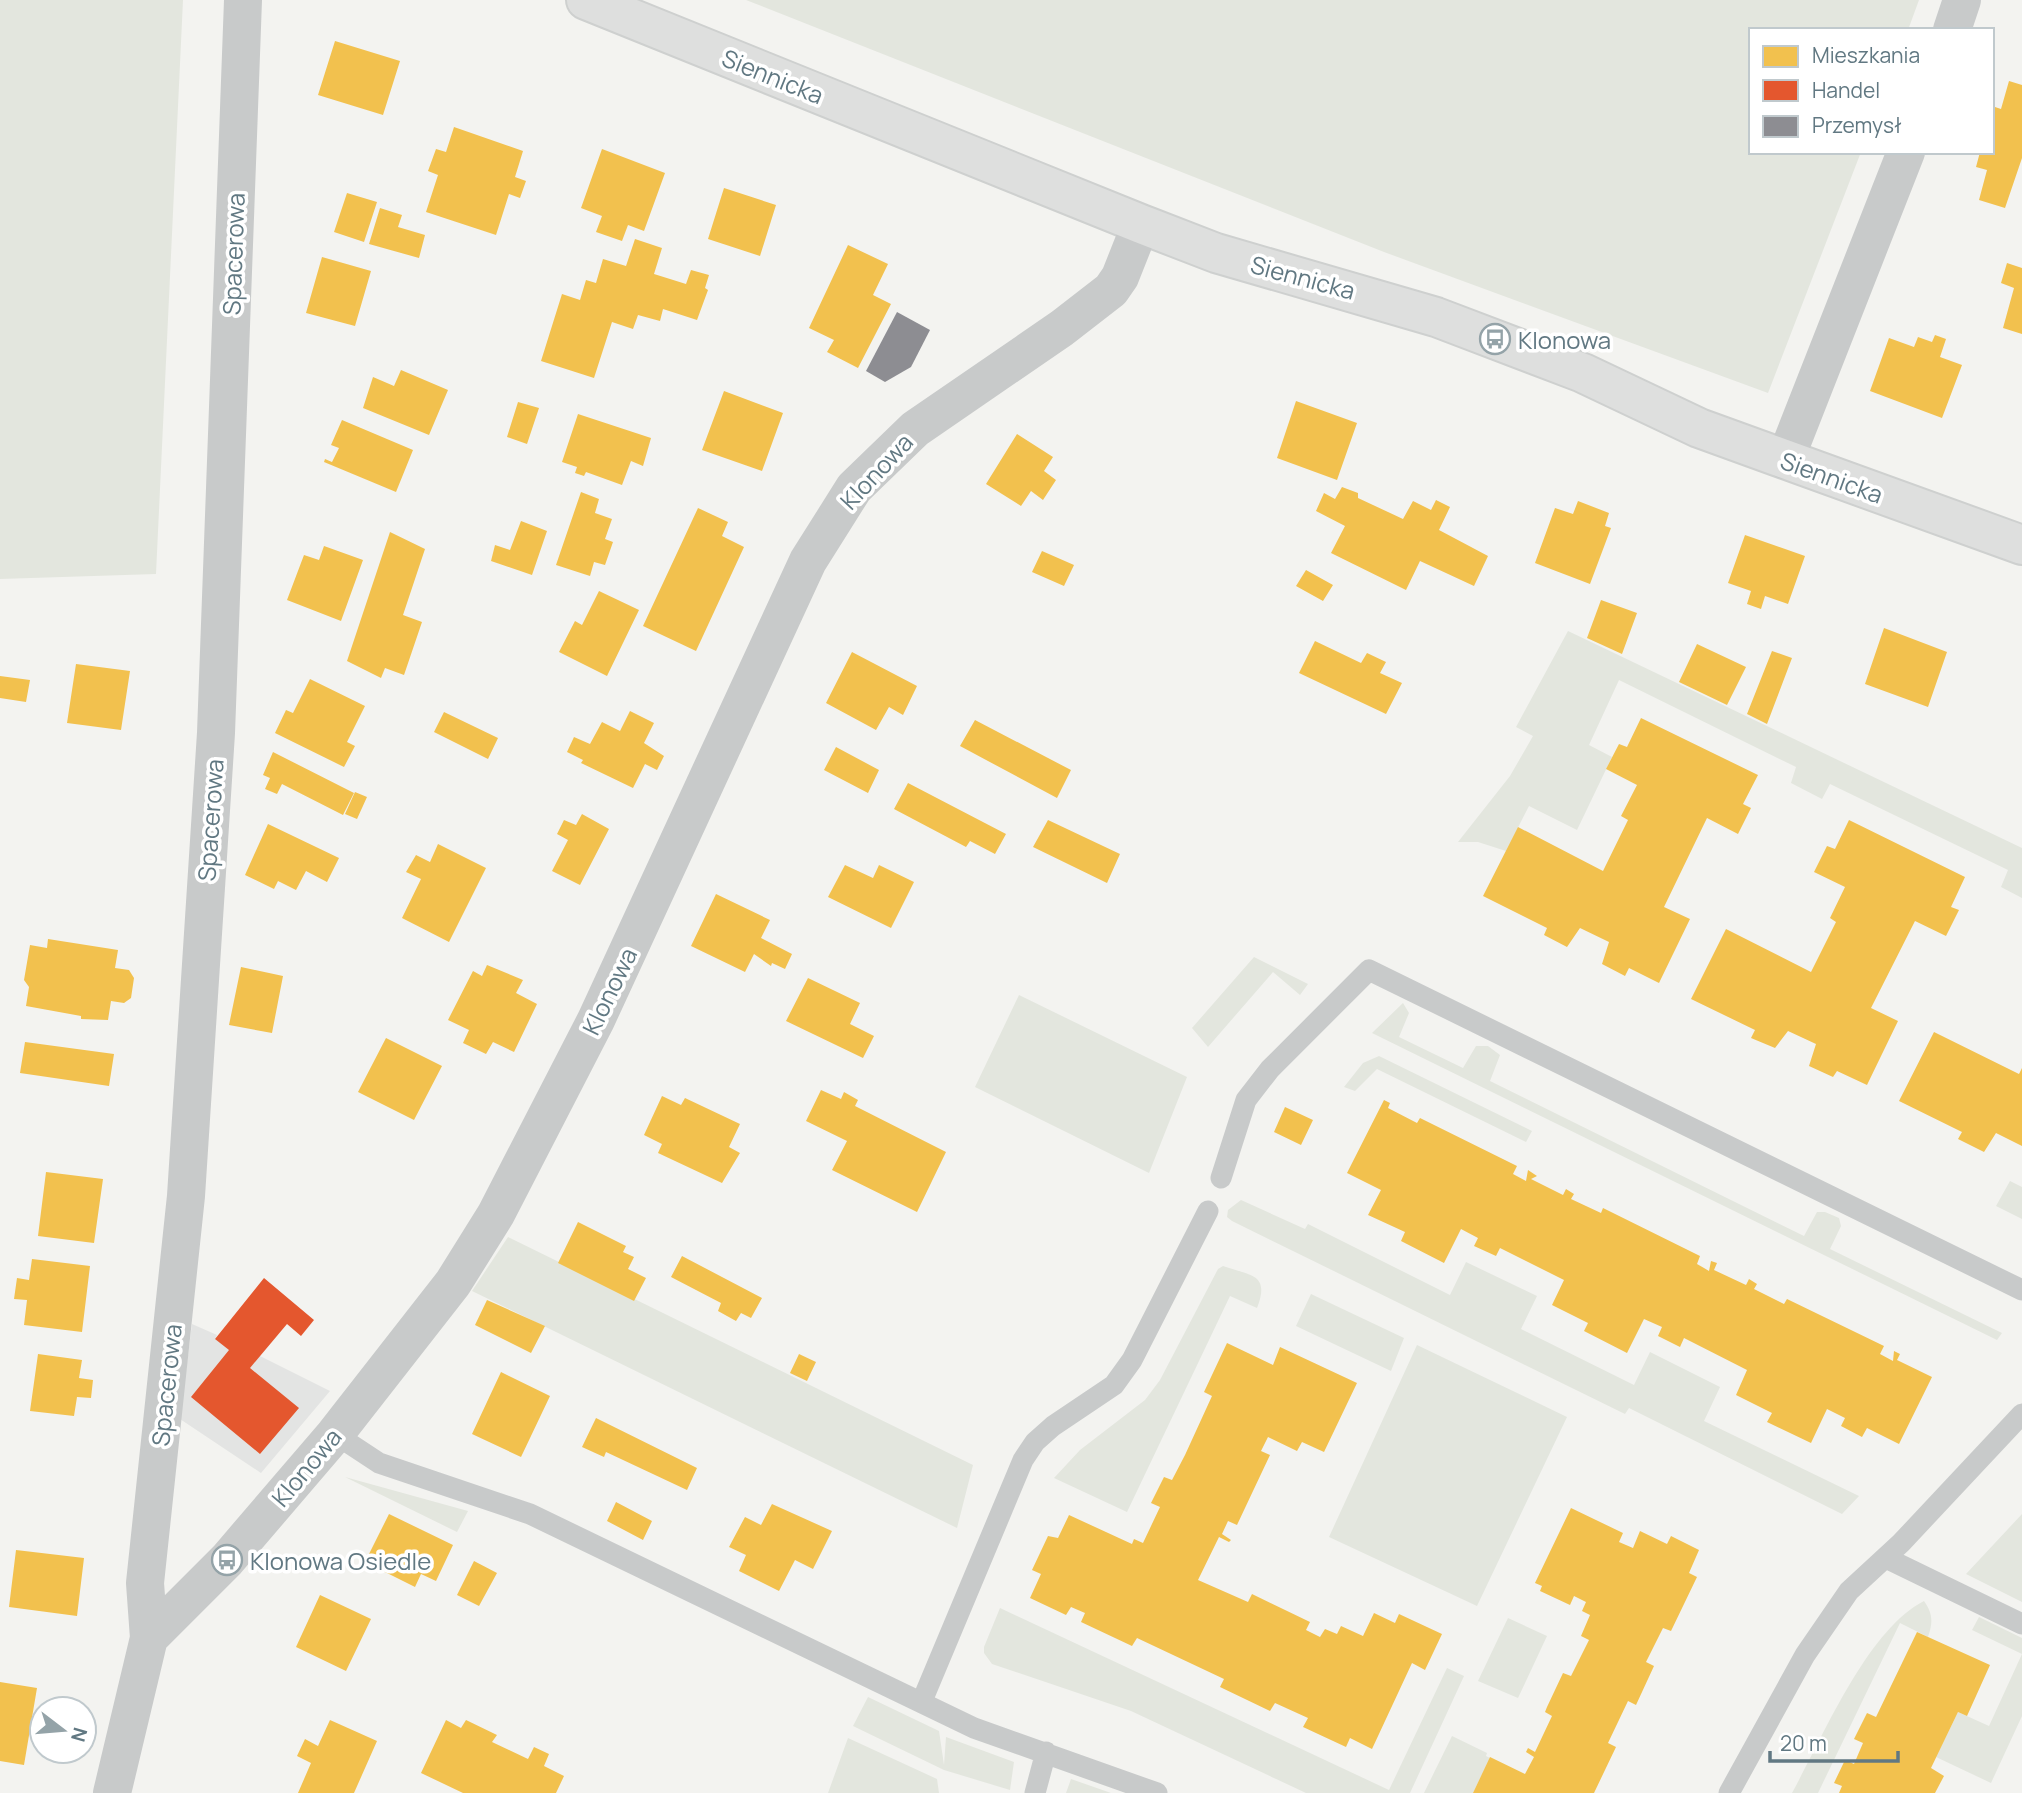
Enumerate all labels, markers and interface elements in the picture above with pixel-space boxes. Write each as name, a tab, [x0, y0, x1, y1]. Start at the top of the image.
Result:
legend	[1749, 28, 1994, 154]
street label: Siennicka	[717, 41, 829, 111]
text: Mieszkania	[1812, 41, 1920, 69]
text: Handel	[1812, 76, 1880, 104]
text: Przemysł	[1812, 111, 1902, 139]
street label: Spacerowa	[214, 192, 252, 316]
street label: Siennicka	[1247, 247, 1359, 307]
bus stop icon: Klonowa	[1478, 322, 1512, 356]
place label: Klonowa	[1518, 323, 1611, 356]
street label: Klonowa	[832, 426, 920, 516]
street label: Siennicka	[1776, 443, 1888, 511]
street label: Spacerowa	[189, 758, 231, 882]
street label: Klonowa	[574, 942, 644, 1040]
street label: Spacerowa	[143, 1322, 189, 1448]
street label: Klonowa	[263, 1421, 349, 1513]
bus stop icon: Klonowa Osiedle	[210, 1543, 244, 1577]
place label: Klonowa Osiedle	[250, 1544, 431, 1577]
north arrow	[28, 1695, 98, 1765]
scale bar	[1770, 1720, 1898, 1764]
text: N	[65, 1725, 94, 1745]
text: 20 m	[1780, 1729, 1827, 1757]

